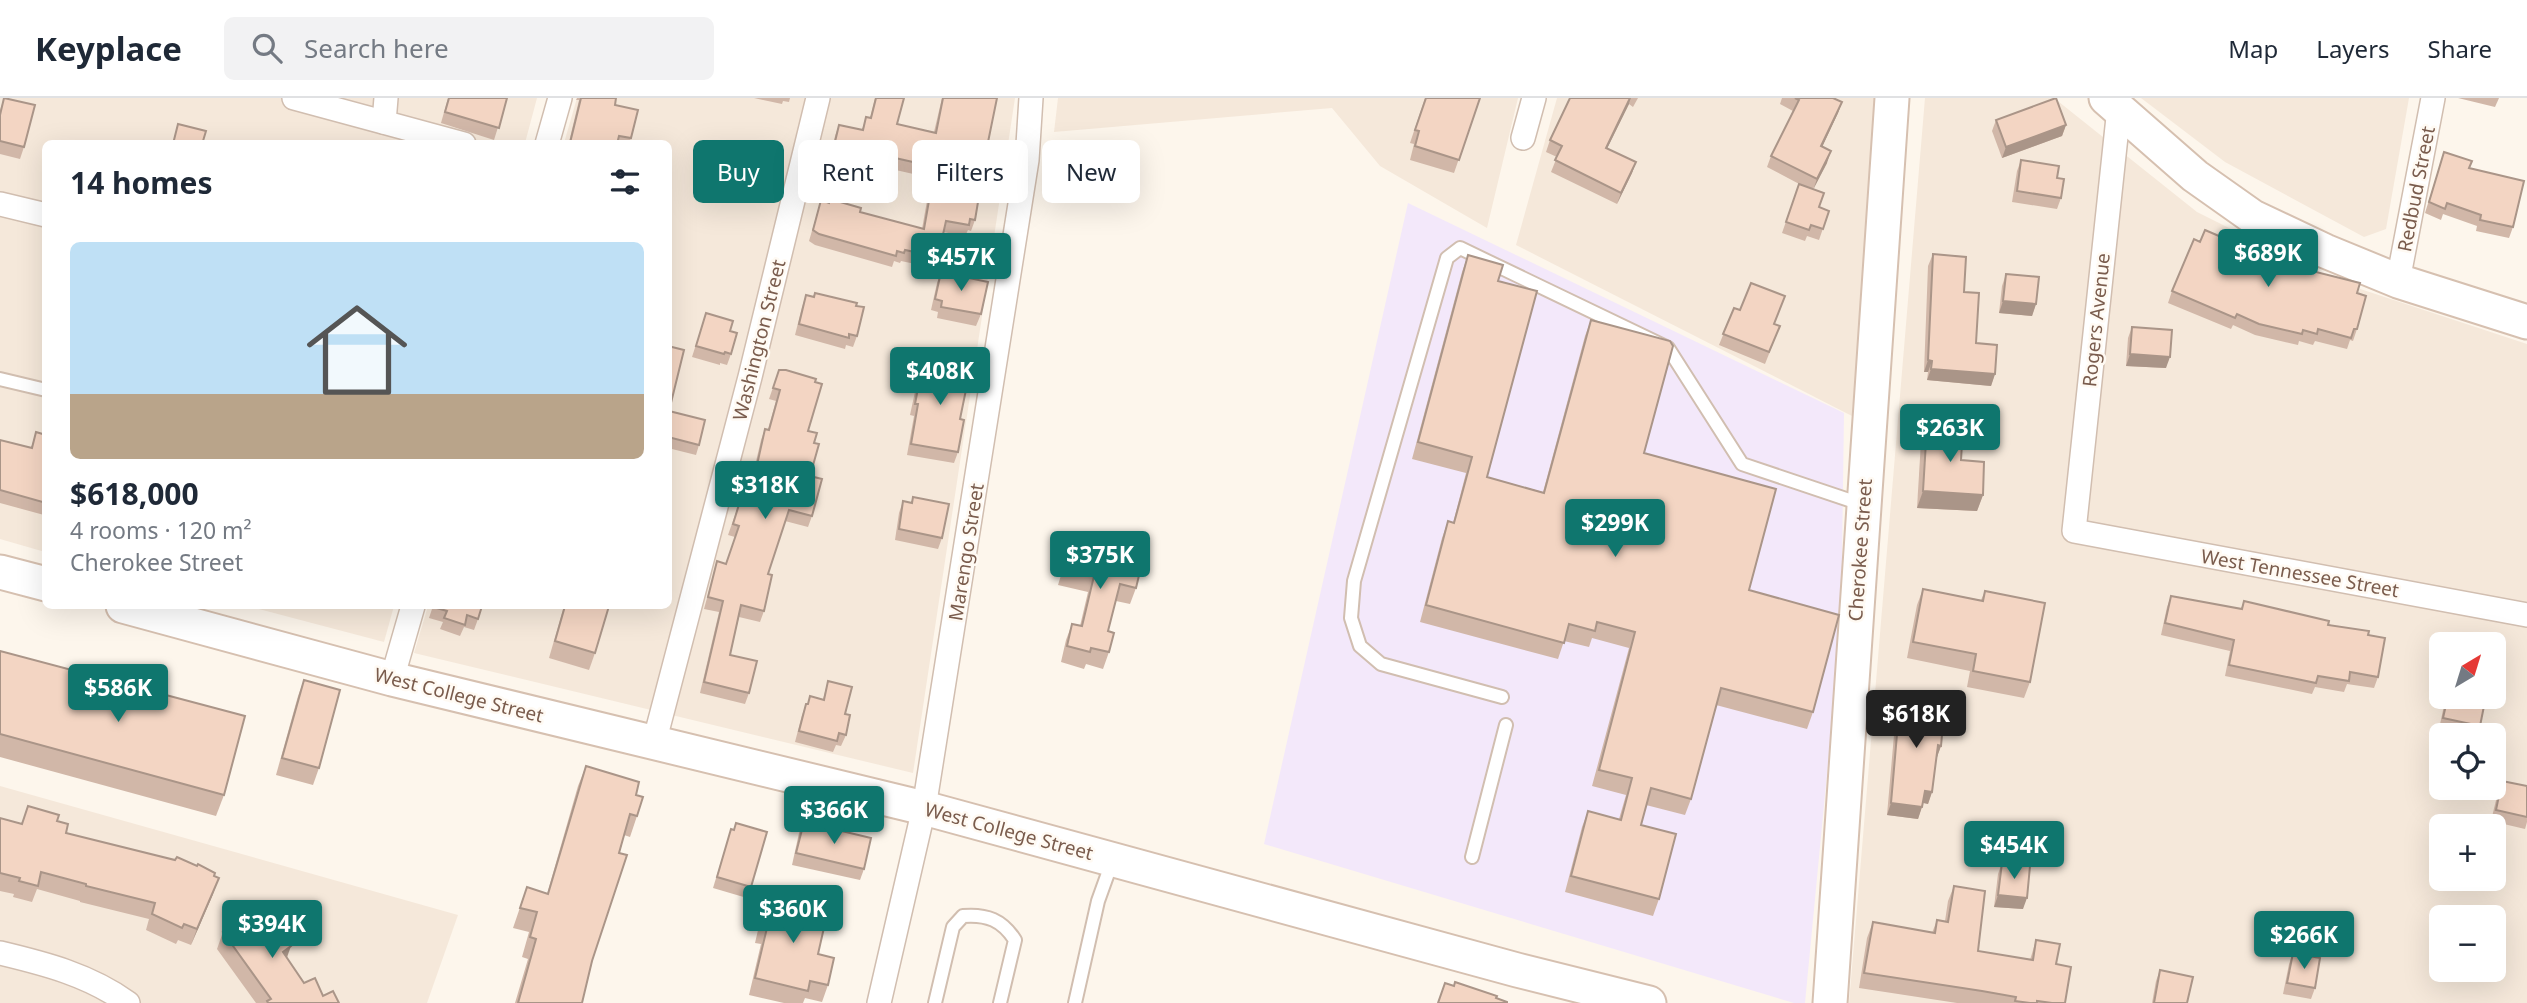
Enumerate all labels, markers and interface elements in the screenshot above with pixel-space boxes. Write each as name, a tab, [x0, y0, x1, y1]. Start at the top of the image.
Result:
search box	[224, 17, 714, 80]
text: Keyplace	[35, 26, 182, 71]
icon: search	[248, 29, 286, 67]
text: Search here	[304, 30, 449, 66]
text: Map	[2228, 32, 2278, 65]
text: Layers	[2316, 32, 2390, 65]
text: Share	[2428, 32, 2492, 65]
street label: Redbud Street	[2391, 124, 2441, 254]
chip: Buy	[693, 140, 784, 203]
chip: Rent	[798, 140, 898, 203]
chip: Filters	[912, 140, 1028, 203]
chip: New	[1042, 140, 1140, 203]
text: 14 homes	[70, 162, 213, 203]
icon: filters	[606, 163, 644, 201]
pin: $689K	[2219, 230, 2317, 289]
pin: $457K	[912, 234, 1010, 293]
text: $689K	[2234, 236, 2302, 268]
text: $457K	[927, 240, 995, 272]
street label: Rogers Avenue	[2076, 252, 2116, 388]
street label: Washington Street	[726, 257, 792, 423]
icon: home	[294, 287, 420, 413]
pin: $408K	[891, 348, 989, 407]
text: $408K	[906, 354, 974, 386]
pin: $263K	[1901, 404, 1999, 464]
text: $263K	[1916, 411, 1984, 443]
pin: $318K	[716, 462, 814, 521]
text: $318K	[731, 468, 799, 500]
text: $618,000	[70, 473, 199, 514]
street label: Cherokee Street	[1842, 478, 1878, 622]
street label: Marengo Street	[942, 481, 990, 623]
pin: $299K	[1566, 500, 1664, 559]
text: $299K	[1581, 506, 1649, 538]
text: 4 rooms · 120 m²	[70, 514, 252, 546]
pin: $375K	[1051, 532, 1149, 591]
text: $375K	[1066, 538, 1134, 570]
street label: West Tennessee Street	[2199, 543, 2401, 603]
text: Cherokee Street	[70, 546, 243, 578]
north arrow	[2429, 632, 2506, 709]
map controls	[2429, 632, 2506, 982]
street label: West College Street	[372, 661, 546, 729]
pin: $586K	[69, 664, 167, 724]
text: $586K	[84, 671, 152, 703]
pin: $618K	[1867, 690, 1965, 750]
text: $618K	[1882, 697, 1950, 729]
button: locate	[2429, 723, 2506, 800]
pin: $366K	[785, 786, 883, 846]
text: $366K	[800, 793, 868, 825]
street label: West College Street	[922, 796, 1096, 866]
button: +	[2429, 814, 2506, 891]
pin: $454K	[1965, 822, 2063, 881]
text: $454K	[1980, 828, 2048, 860]
pin: $360K	[744, 886, 842, 945]
text: $360K	[759, 892, 827, 924]
pin: $394K	[223, 900, 321, 960]
button: −	[2429, 905, 2506, 982]
text: $394K	[238, 907, 306, 939]
pin: $266K	[2255, 912, 2353, 971]
text: $266K	[2270, 918, 2338, 950]

